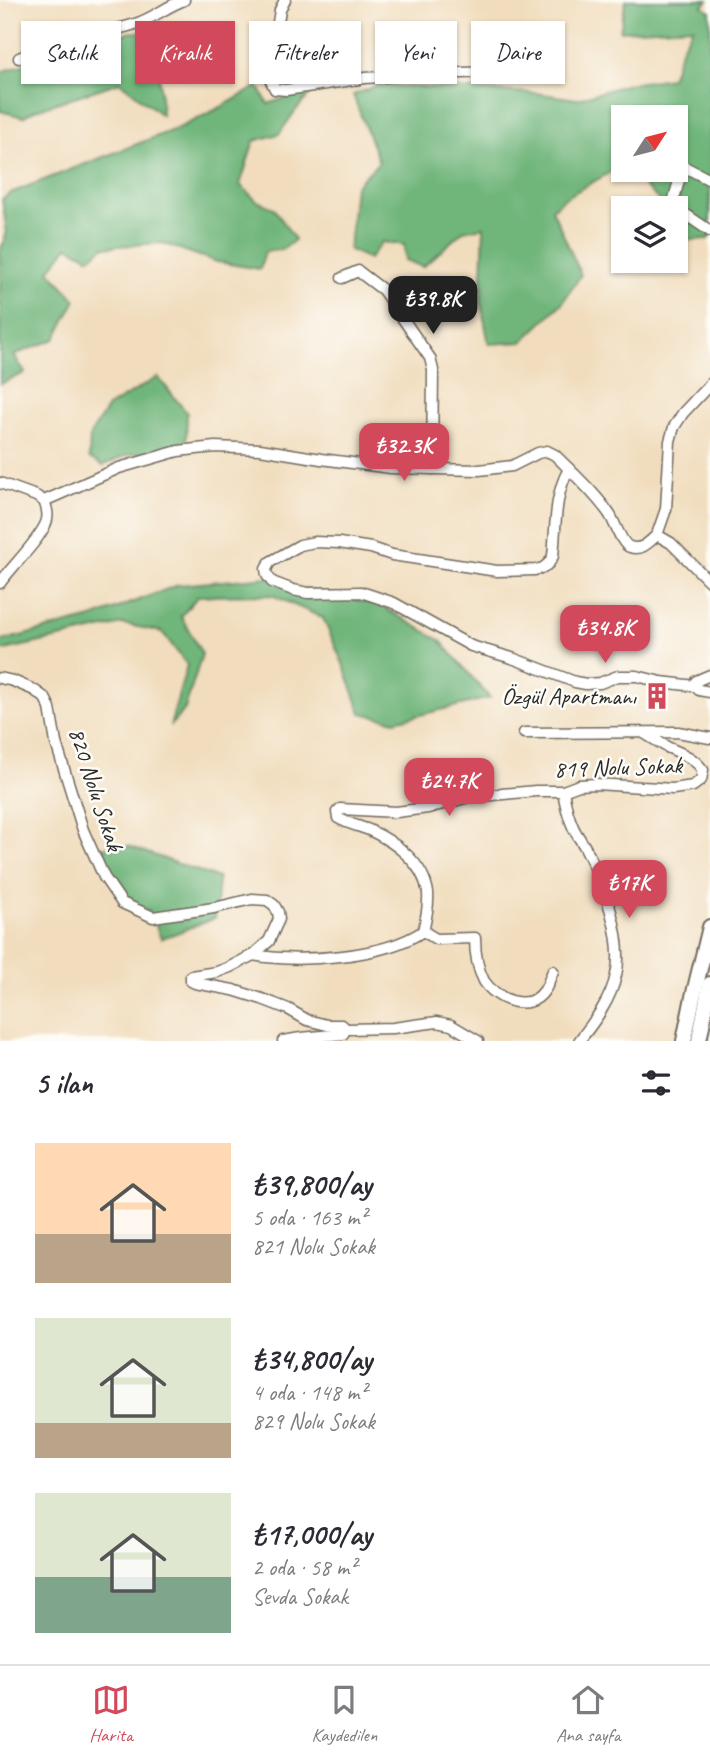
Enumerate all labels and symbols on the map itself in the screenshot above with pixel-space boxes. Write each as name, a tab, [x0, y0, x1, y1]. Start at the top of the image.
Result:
north arrow	[611, 105, 688, 182]
pin: ₺39.8K	[376, 276, 490, 336]
pin: ₺32.3K	[347, 424, 461, 483]
pin: ₺34.8K	[548, 606, 662, 665]
place label: Özgül Apartmanı	[501, 681, 638, 711]
building icon: Özgül Apartmanı	[642, 681, 672, 711]
street label: 820 Nolu Sokak	[62, 724, 131, 857]
street label: 819 Nolu Sokak	[554, 750, 685, 784]
pin: ₺24.7K	[392, 758, 506, 818]
pin: ₺17K	[588, 860, 670, 920]

